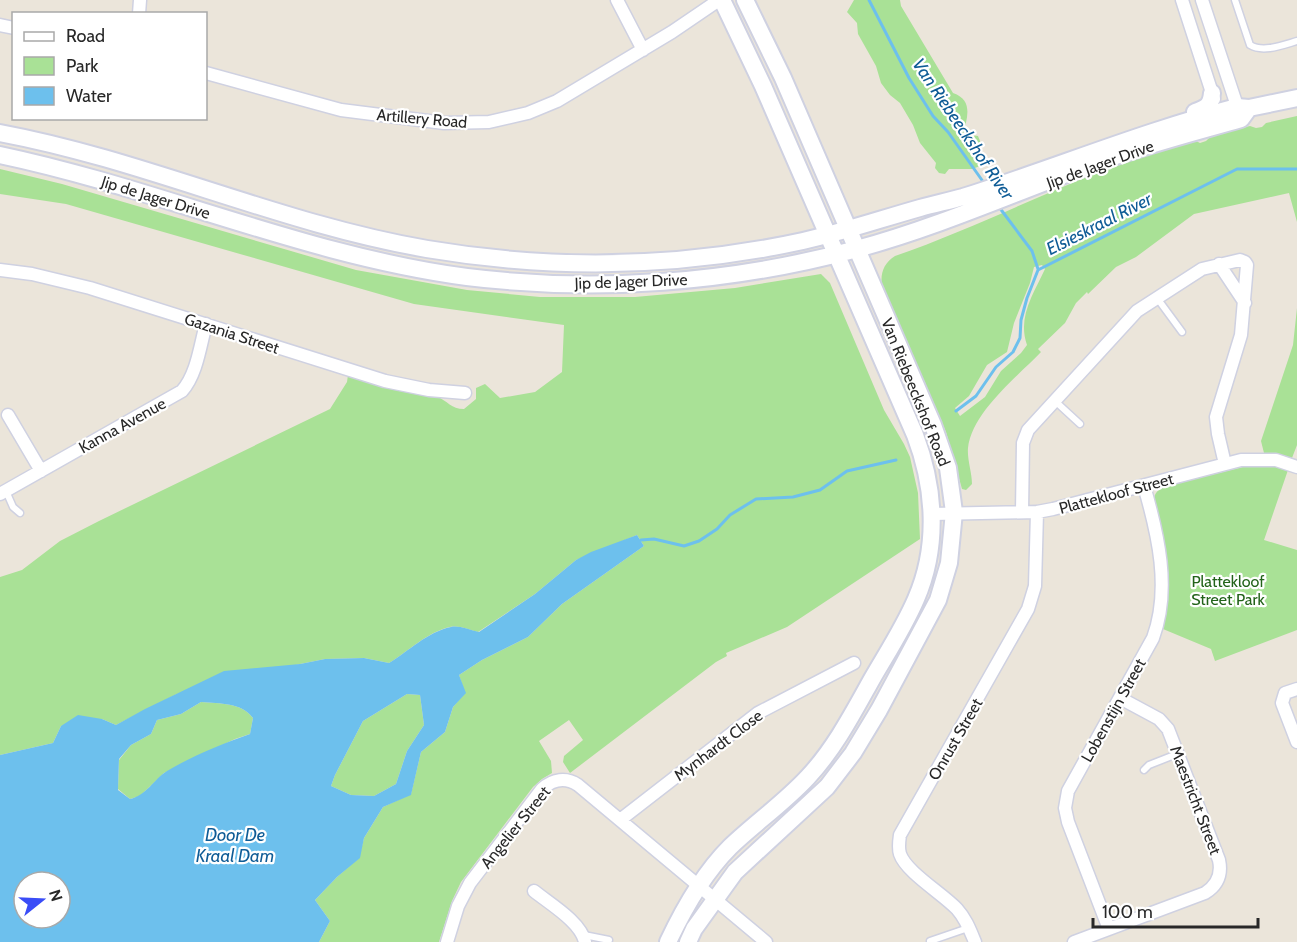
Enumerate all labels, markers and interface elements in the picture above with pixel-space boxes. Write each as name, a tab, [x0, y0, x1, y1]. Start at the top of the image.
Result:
legend	[12, 12, 207, 120]
text: Road	[66, 25, 105, 47]
water label: Van Riebeeckshof River	[908, 54, 1019, 205]
text: Park	[66, 55, 99, 77]
text: Water	[66, 85, 112, 107]
street label: Artillery Road	[376, 105, 468, 132]
street label: Jip de Jager Drive	[1043, 136, 1156, 193]
street label: Jip de Jager Drive	[98, 172, 213, 223]
water label: Elsieskraal River	[1043, 187, 1157, 260]
street label: Jip de Jager Drive	[573, 270, 688, 293]
street label: Gazania Street	[182, 309, 282, 358]
street label: Van Riebeeckshof Road	[877, 315, 954, 469]
street label: Kanna Avenue	[75, 394, 169, 457]
street label: Plattekloof Street	[1057, 469, 1176, 518]
park label: Plattekloof Street Park	[1191, 572, 1266, 609]
street label: Lobenstijn Street	[1077, 655, 1150, 765]
street label: Onrust Street	[924, 694, 987, 784]
street label: Mynhardt Close	[670, 706, 766, 785]
street label: Maestricht Street	[1166, 743, 1225, 858]
street label: Angelier Street	[477, 782, 555, 872]
water label: Door De Kraal Dam	[196, 824, 274, 867]
north arrow	[12, 870, 72, 930]
text: N	[45, 887, 67, 904]
scale bar	[1093, 891, 1258, 929]
text: 100 m	[1102, 901, 1153, 923]

